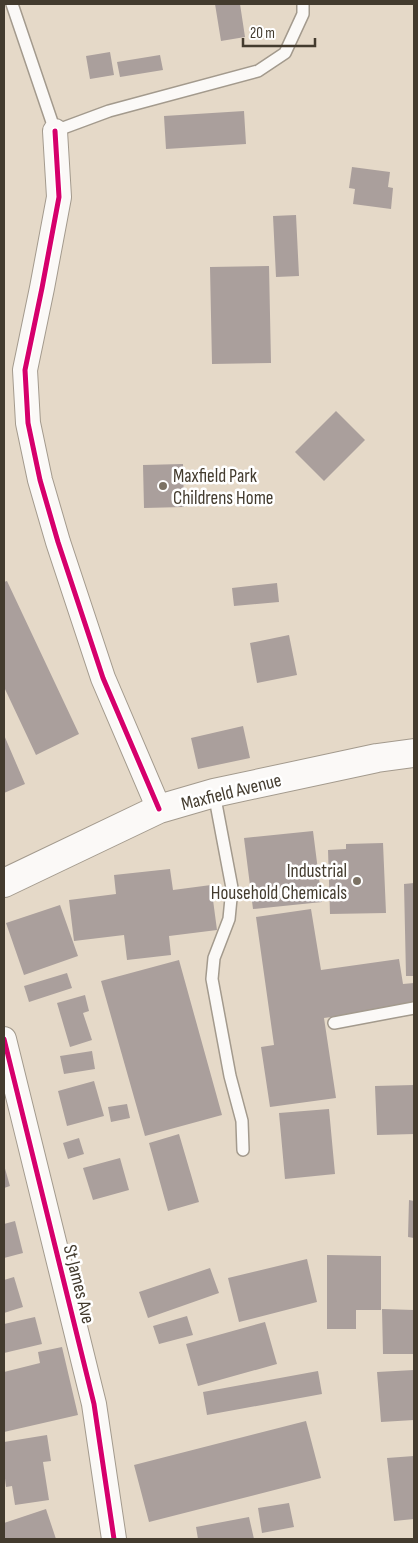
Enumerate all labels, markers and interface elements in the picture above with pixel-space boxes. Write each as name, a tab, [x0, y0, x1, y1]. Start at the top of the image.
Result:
scale bar	[243, 15, 316, 47]
text: 20 m	[250, 24, 275, 43]
place label: Maxfield Park Childrens Home	[173, 465, 273, 510]
marker: Maxfield Park Childrens Home	[157, 480, 169, 492]
street label: Maxfield Avenue	[179, 769, 284, 816]
place label: Industrial Household Chemicals	[211, 860, 347, 905]
marker: Industrial Household Chemicals	[351, 875, 363, 887]
street label: St James Ave	[58, 1242, 99, 1326]

